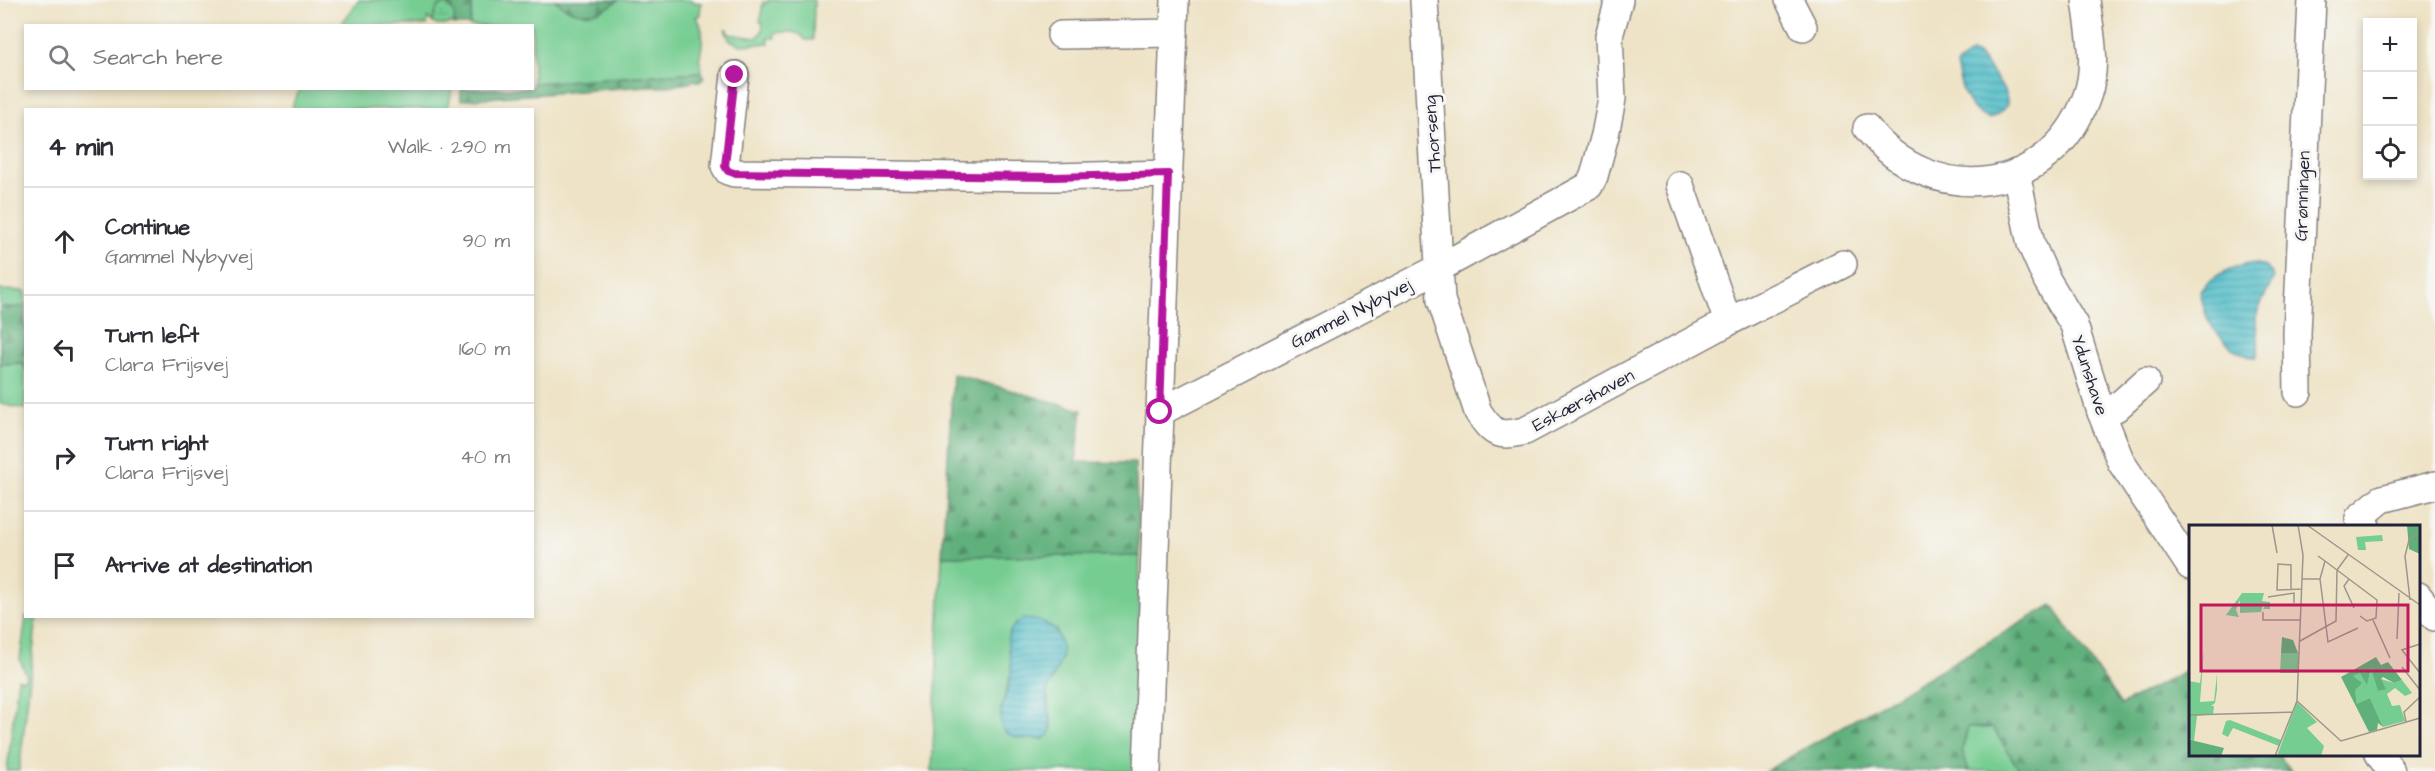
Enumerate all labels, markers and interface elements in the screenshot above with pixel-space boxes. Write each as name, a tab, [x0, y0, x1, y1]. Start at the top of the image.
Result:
map controls	[2363, 18, 2417, 180]
button: +	[2363, 18, 2417, 72]
search box	[24, 24, 534, 90]
icon: search	[45, 41, 78, 74]
text: Search here	[93, 42, 223, 73]
route end	[721, 61, 747, 87]
button: −	[2363, 72, 2417, 126]
street label: Thorseng	[1417, 94, 1449, 173]
button: locate	[2363, 126, 2417, 180]
text: 4 min	[48, 129, 113, 165]
text: Walk · 290 m	[388, 133, 510, 161]
street label: Grønningen	[2288, 150, 2318, 242]
text: Continue	[105, 212, 190, 243]
icon: ahead	[48, 225, 81, 258]
text: 90 m	[462, 227, 510, 255]
text: Gammel Nybyvej	[105, 243, 253, 271]
street label: Gammel Nybyvej	[1286, 272, 1417, 356]
text: Turn left	[105, 320, 199, 351]
street label: Ydunshave	[2065, 332, 2114, 419]
icon: left	[48, 333, 81, 366]
text: 160 m	[459, 335, 510, 363]
text: Clara Frijsvej	[105, 351, 228, 379]
street label: Eskærshaven	[1528, 363, 1639, 438]
route start	[1146, 398, 1172, 424]
text: Turn right	[105, 428, 208, 459]
icon: right	[48, 441, 81, 474]
text: 40 m	[460, 443, 510, 471]
text: Clara Frijsvej	[105, 459, 228, 487]
inset map	[2189, 525, 2420, 756]
icon: arrive	[48, 549, 81, 582]
text: Arrive at destination	[105, 550, 312, 581]

